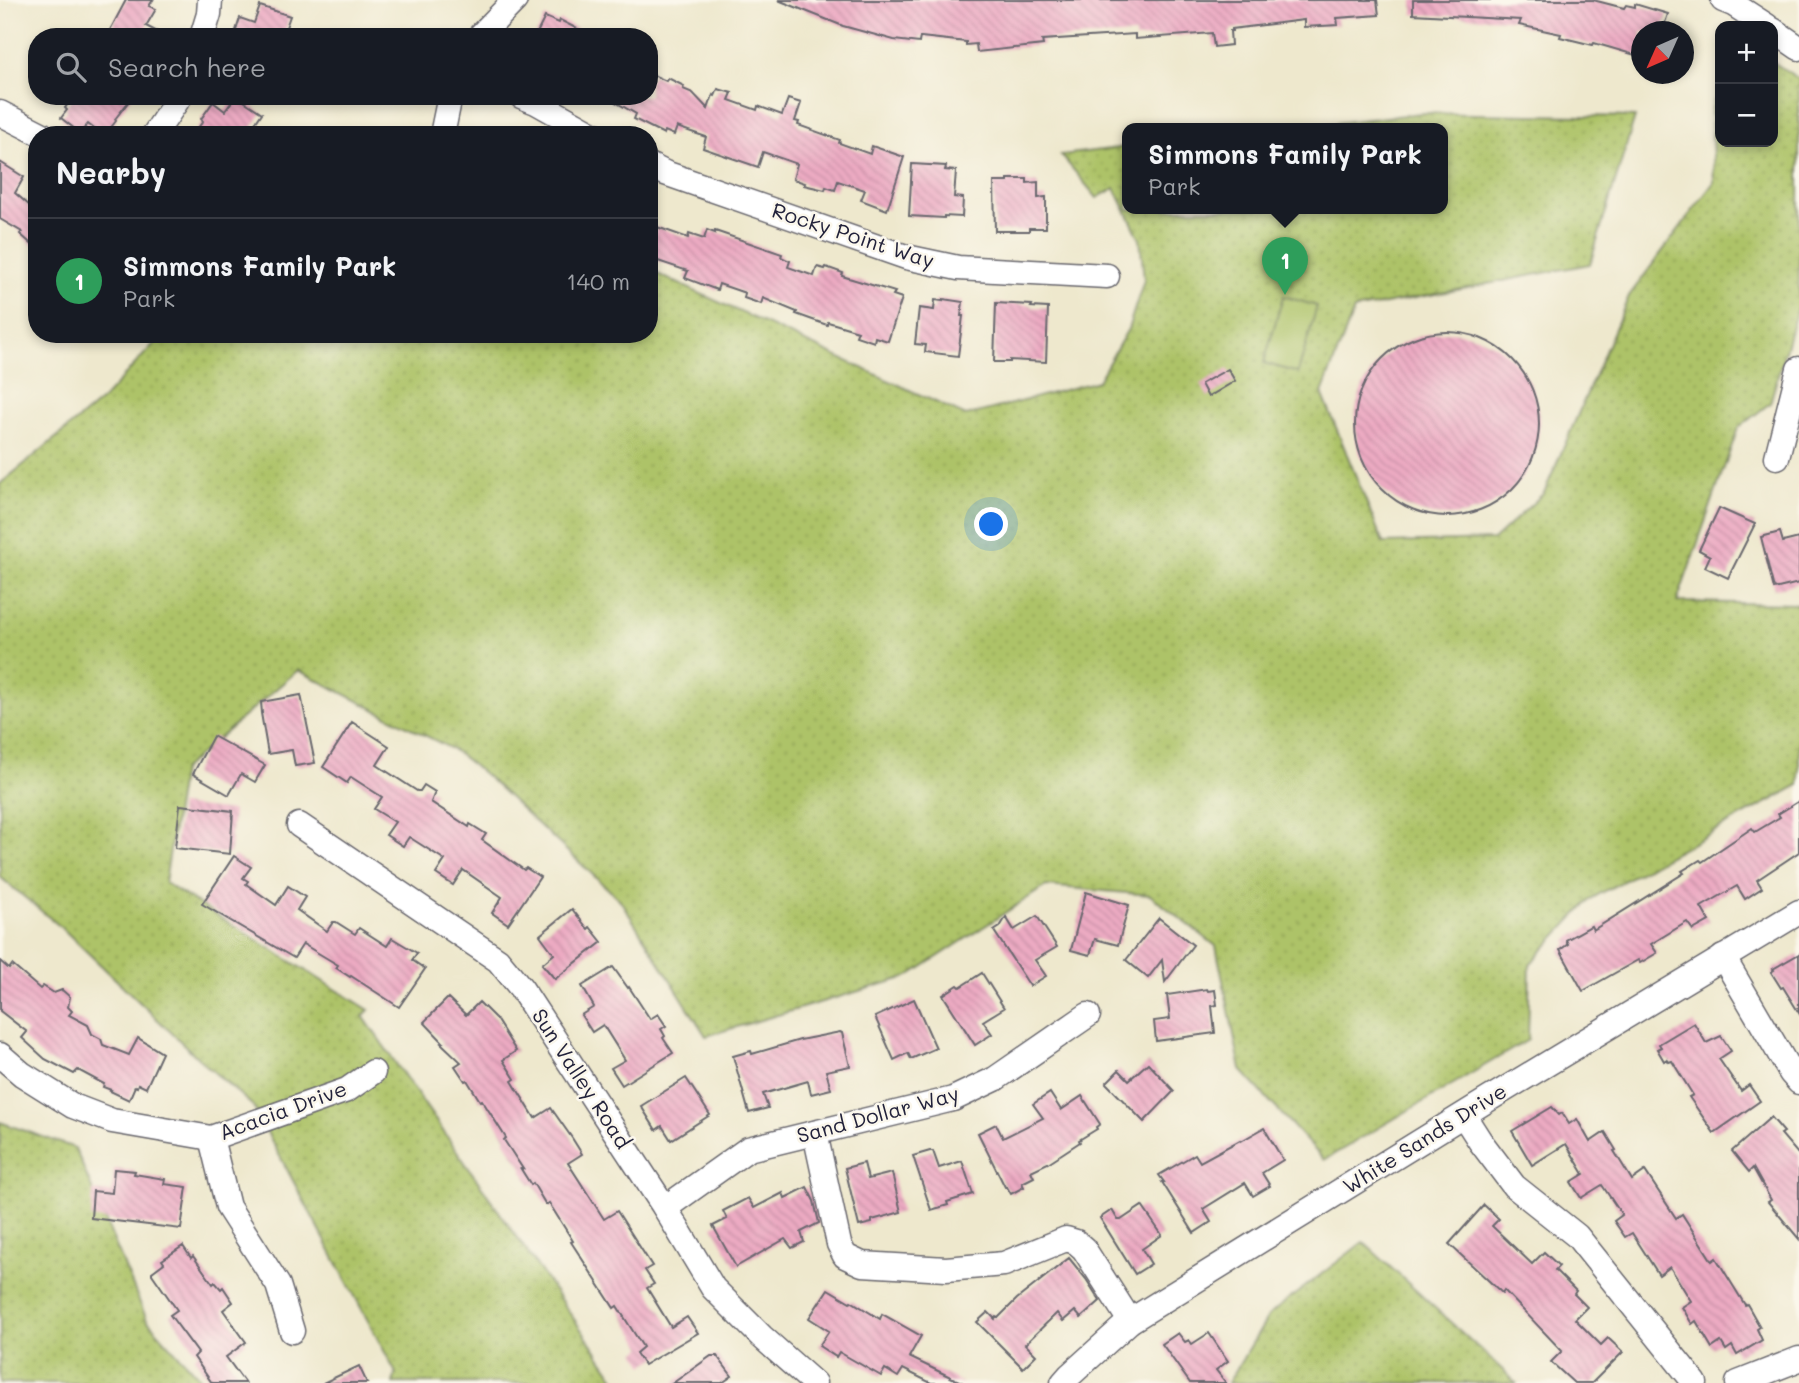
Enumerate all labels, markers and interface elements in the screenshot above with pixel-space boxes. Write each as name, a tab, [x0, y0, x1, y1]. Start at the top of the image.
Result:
north arrow	[1631, 21, 1694, 84]
map controls	[1715, 21, 1778, 147]
button: +	[1715, 21, 1778, 84]
search box	[28, 28, 658, 105]
icon: search	[52, 48, 90, 86]
text: Search here	[108, 50, 266, 84]
button: −	[1715, 84, 1778, 147]
popup	[1122, 123, 1448, 214]
text: Simmons Family Park	[1148, 137, 1422, 171]
text: Nearby	[56, 152, 166, 192]
text: Park	[1148, 171, 1200, 201]
street label: Rocky Point Way	[769, 196, 938, 274]
pin: 1	[1262, 237, 1308, 295]
text: Simmons Family Park	[123, 249, 396, 283]
text: 1	[74, 266, 84, 296]
text: 140 m	[566, 266, 630, 296]
text: Park	[123, 283, 175, 313]
your location	[974, 507, 1008, 541]
street label: Sun Valley Road	[527, 1003, 638, 1153]
street label: Acacia Drive	[215, 1074, 350, 1145]
street label: White Sands Drive	[1337, 1076, 1511, 1199]
street label: Sand Dollar Way	[794, 1079, 962, 1148]

